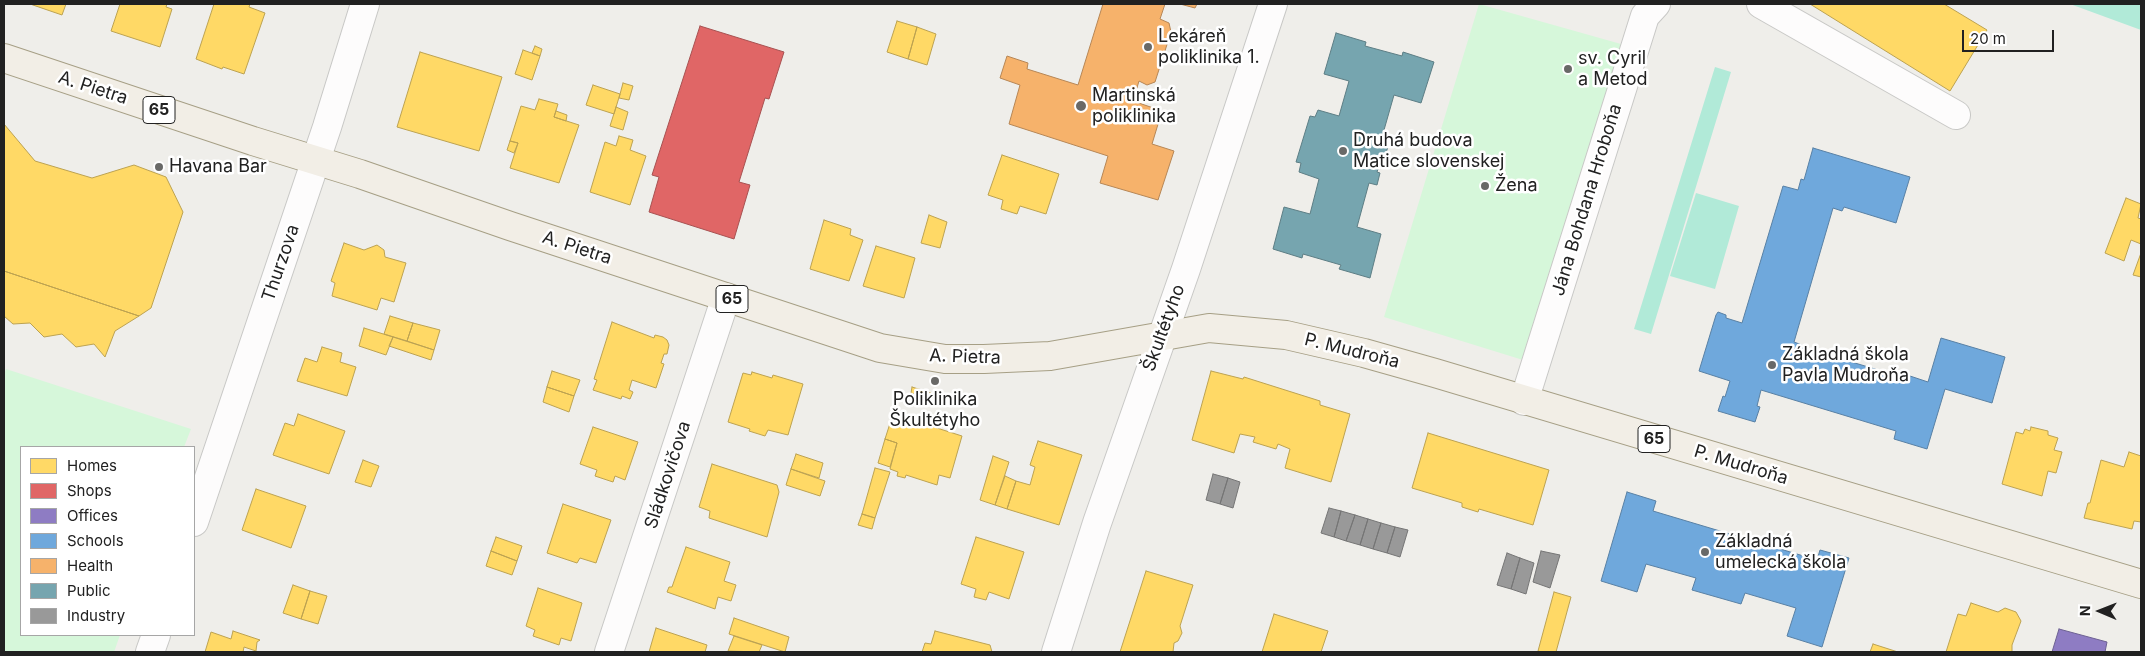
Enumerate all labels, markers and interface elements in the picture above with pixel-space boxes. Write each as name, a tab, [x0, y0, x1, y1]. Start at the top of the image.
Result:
scale bar	[1965, 20, 2058, 52]
place label: Lekáreň poliklinika 1.	[1158, 26, 1260, 68]
text: 20 m	[1970, 29, 2006, 48]
marker: Lekáreň poliklinika 1.	[1142, 41, 1154, 53]
place label: sv. Cyril a Metod	[1578, 48, 1647, 90]
marker: sv. Cyril a Metod	[1562, 63, 1574, 75]
street label: A. Pietra	[56, 67, 130, 109]
place label: Martinská poliklinika	[1092, 85, 1176, 128]
road number: 65	[143, 96, 175, 124]
marker: Martinská poliklinika	[1074, 99, 1088, 113]
street label: Jána Bohdana Hroboňa	[1548, 101, 1626, 299]
place label: Druhá budova Matice slovenskej	[1353, 130, 1504, 172]
marker: Druhá budova Matice slovenskej	[1337, 145, 1349, 157]
place label: Havana Bar	[169, 156, 267, 178]
marker: Havana Bar	[153, 161, 165, 173]
place label: Žena	[1495, 175, 1538, 197]
marker: Žena	[1479, 180, 1491, 192]
street label: Thurzova	[258, 222, 304, 304]
street label: A. Pietra	[540, 227, 614, 269]
street label: Škultétyho	[1138, 282, 1190, 374]
road number: 65	[716, 286, 748, 312]
street label: P. Mudroňa	[1302, 329, 1402, 373]
place label: Základná škola Pavla Mudroňa	[1782, 344, 1909, 386]
street label: A. Pietra	[929, 345, 1001, 369]
marker: Základná škola Pavla Mudroňa	[1766, 359, 1778, 371]
marker: Poliklinika Škultétyho	[929, 375, 941, 387]
place label: Poliklinika Škultétyho	[890, 389, 980, 432]
street label: Sládkovičova	[640, 418, 696, 532]
road number: 65	[1638, 426, 1670, 452]
street label: P. Mudroňa	[1691, 440, 1791, 490]
legend	[20, 446, 195, 636]
text: Homes	[67, 456, 117, 475]
text: Shops	[67, 481, 112, 500]
text: Offices	[67, 506, 118, 525]
text: Schools	[67, 531, 124, 550]
place label: Základná umelecká škola	[1715, 531, 1846, 574]
marker: Základná umelecká škola	[1699, 546, 1711, 558]
text: Health	[67, 556, 113, 575]
text: Public	[67, 581, 110, 600]
north arrow	[2075, 586, 2125, 636]
text: N	[2076, 605, 2093, 616]
text: Industry	[67, 606, 125, 625]

